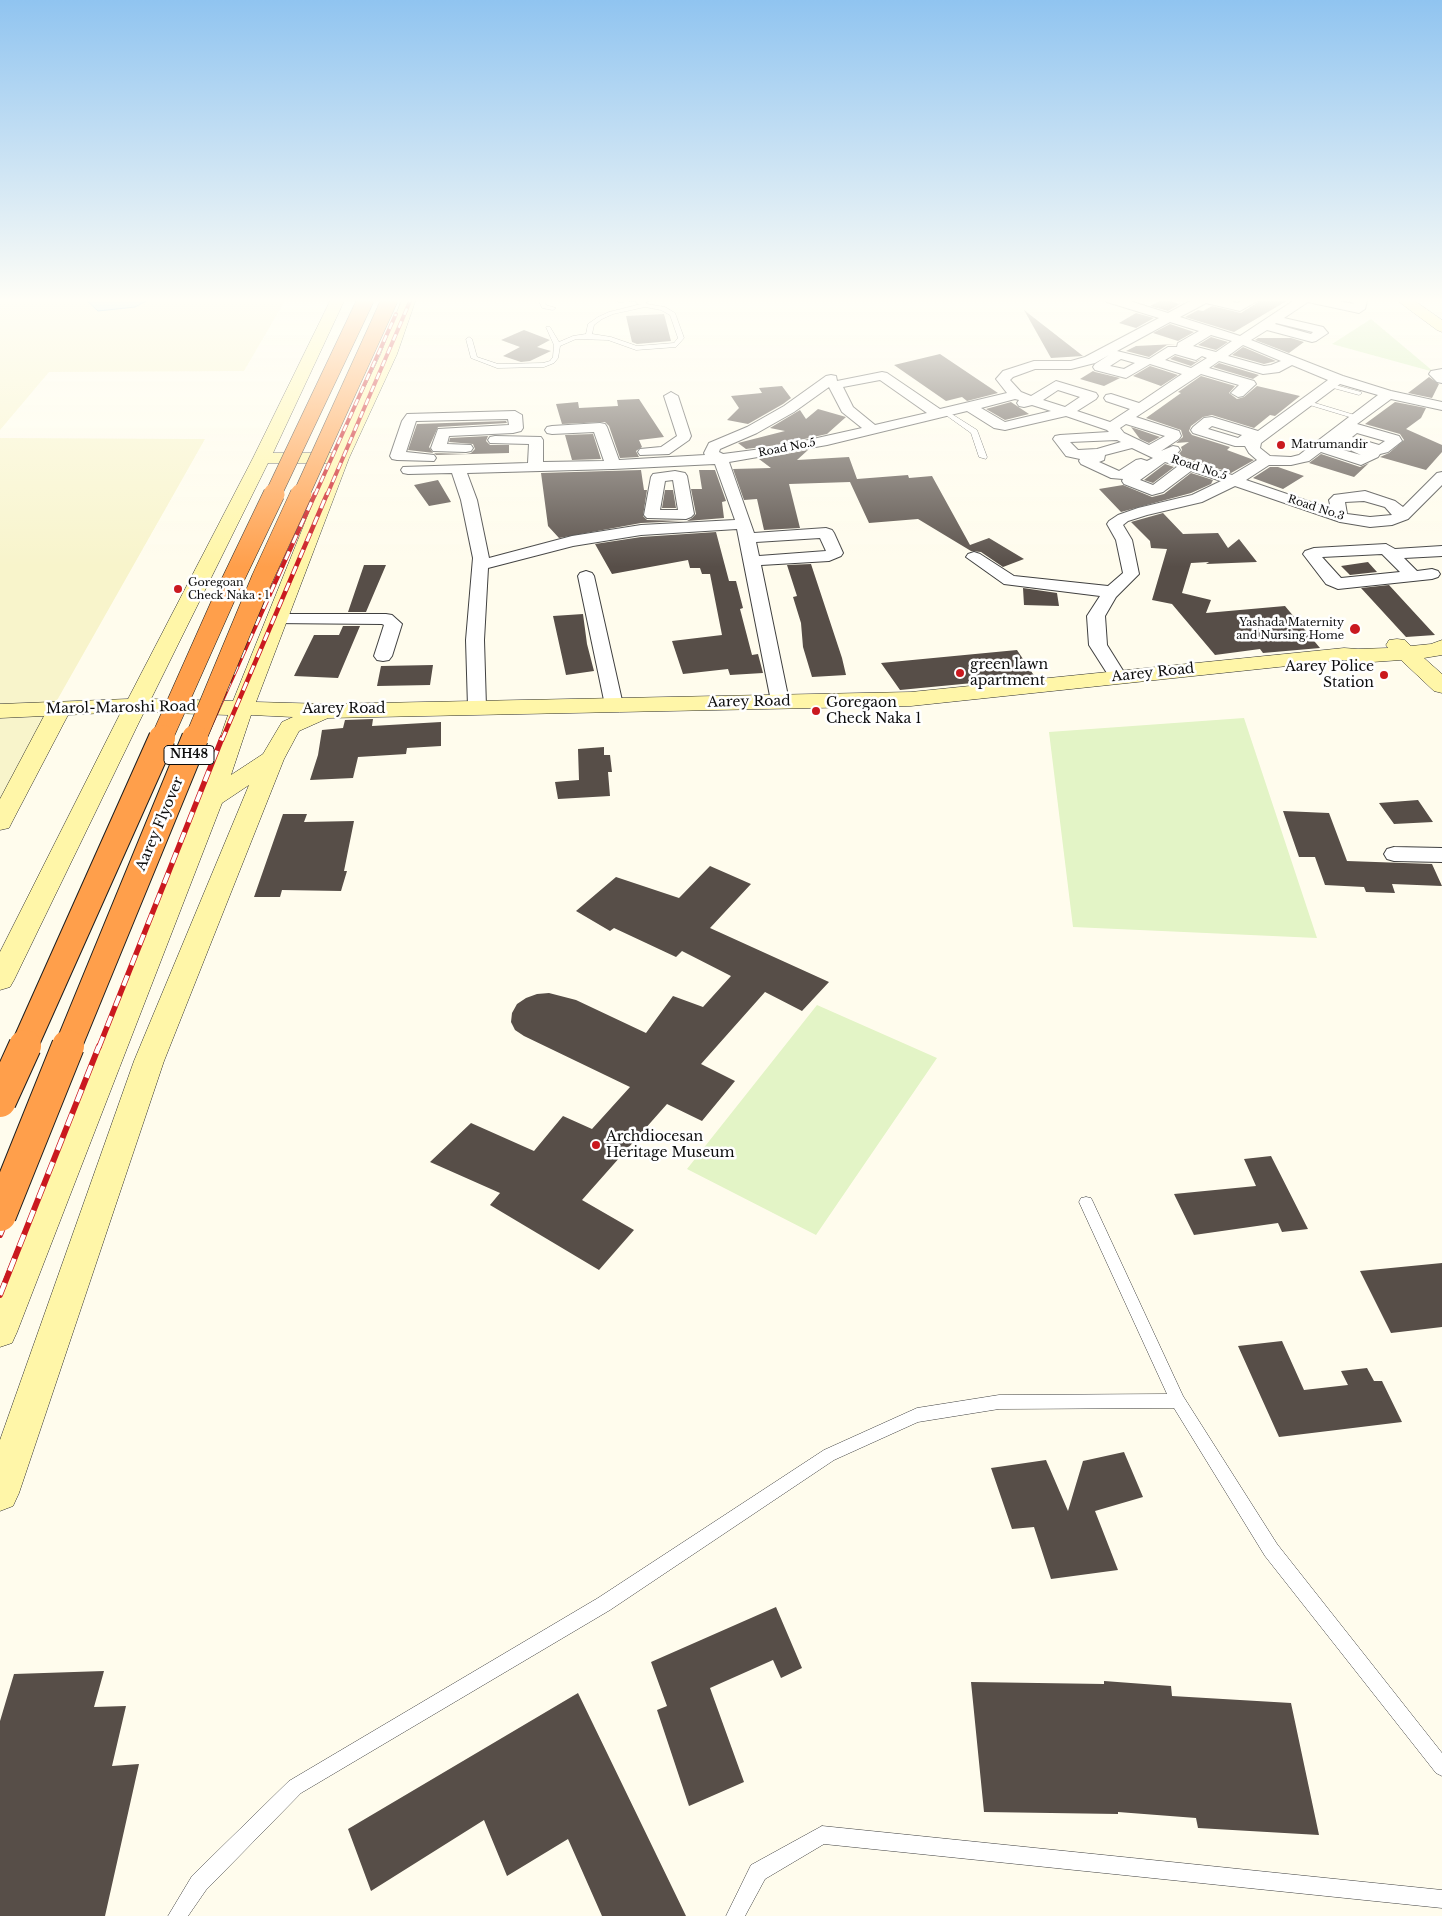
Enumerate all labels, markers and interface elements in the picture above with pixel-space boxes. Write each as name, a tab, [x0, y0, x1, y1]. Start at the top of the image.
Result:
street label: Road No.5	[757, 436, 817, 460]
place label: Matrumandir	[1291, 438, 1368, 452]
marker: Matrumandir	[1275, 439, 1287, 451]
street label: Road No.5	[1169, 453, 1229, 483]
street label: Road No.3	[1286, 493, 1346, 523]
place label: Goregoan Check Naka : 1	[188, 576, 269, 602]
marker: Goregoan Check Naka : 1	[172, 583, 184, 595]
place label: Yashada Maternity and Nursing Home	[1236, 616, 1344, 642]
marker: Yashada Maternity and Nursing Home	[1348, 622, 1362, 636]
place label: green lawn apartment	[970, 657, 1048, 690]
place label: Aarey Police Station	[1285, 659, 1374, 692]
street label: Aarey Road	[1111, 660, 1195, 686]
marker: green lawn apartment	[954, 667, 966, 679]
marker: Aarey Police Station	[1378, 669, 1390, 681]
street label: Aarey Road	[707, 693, 791, 711]
place label: Goregaon Check Naka 1	[826, 695, 922, 728]
street label: Marol-Maroshi Road	[46, 698, 196, 718]
street label: Aarey Road	[302, 701, 386, 717]
marker: Goregaon Check Naka 1	[810, 705, 822, 717]
road number: NH48	[164, 746, 214, 764]
street label: Aarey Flyover	[133, 775, 187, 873]
place label: Archdiocesan Heritage Museum	[606, 1129, 735, 1162]
marker: Archdiocesan Heritage Museum	[590, 1139, 602, 1151]

